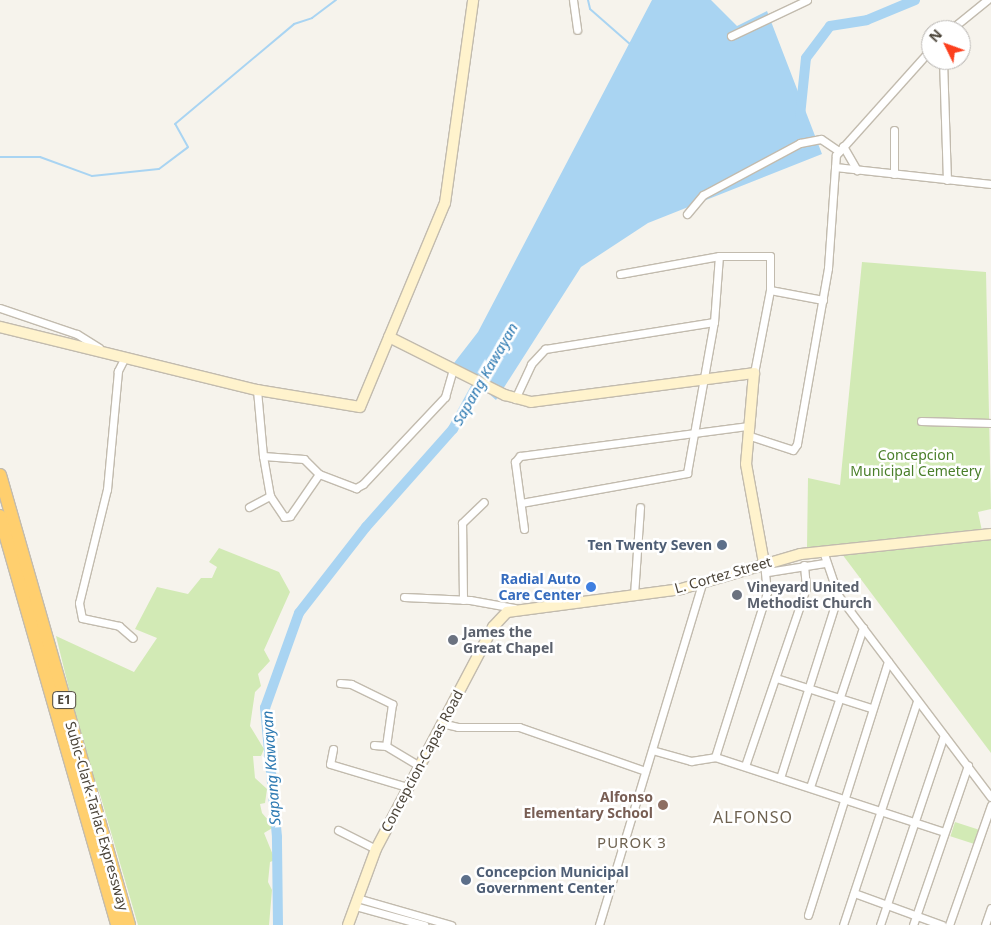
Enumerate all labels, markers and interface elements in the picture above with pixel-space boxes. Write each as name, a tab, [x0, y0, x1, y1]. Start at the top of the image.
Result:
north arrow	[921, 20, 971, 70]
text: N	[924, 25, 946, 46]
water label: Sapang Kawayan	[448, 320, 522, 428]
park label: Concepcion Municipal Cemetery	[850, 447, 982, 480]
place label: Ten Twenty Seven	[588, 537, 712, 553]
marker: Ten Twenty Seven	[716, 539, 728, 551]
street label: L. Cortez Street	[673, 553, 773, 597]
place label: Radial Auto Care Center	[499, 571, 581, 604]
place label: Vineyard United Methodist Church	[747, 579, 872, 612]
marker: Radial Auto Care Center	[585, 581, 597, 593]
marker: Vineyard United Methodist Church	[731, 589, 743, 601]
place label: James the Great Chapel	[463, 624, 553, 656]
marker: James the Great Chapel	[447, 634, 459, 646]
street label: Concepcion-Capas Road	[377, 687, 467, 835]
road number: E1	[52, 690, 76, 710]
water label: Sapang Kawayan	[258, 710, 284, 826]
street label: Subic-Clark-Tarlac Expressway	[62, 719, 132, 913]
place label: Alfonso Elementary School	[523, 789, 653, 822]
marker: Alfonso Elementary School	[657, 799, 669, 811]
district label: ALFONSO	[712, 807, 794, 827]
district label: PUROK 3	[596, 834, 668, 852]
place label: Concepcion Municipal Government Center	[476, 864, 629, 896]
marker: Concepcion Municipal Government Center	[460, 874, 472, 886]

